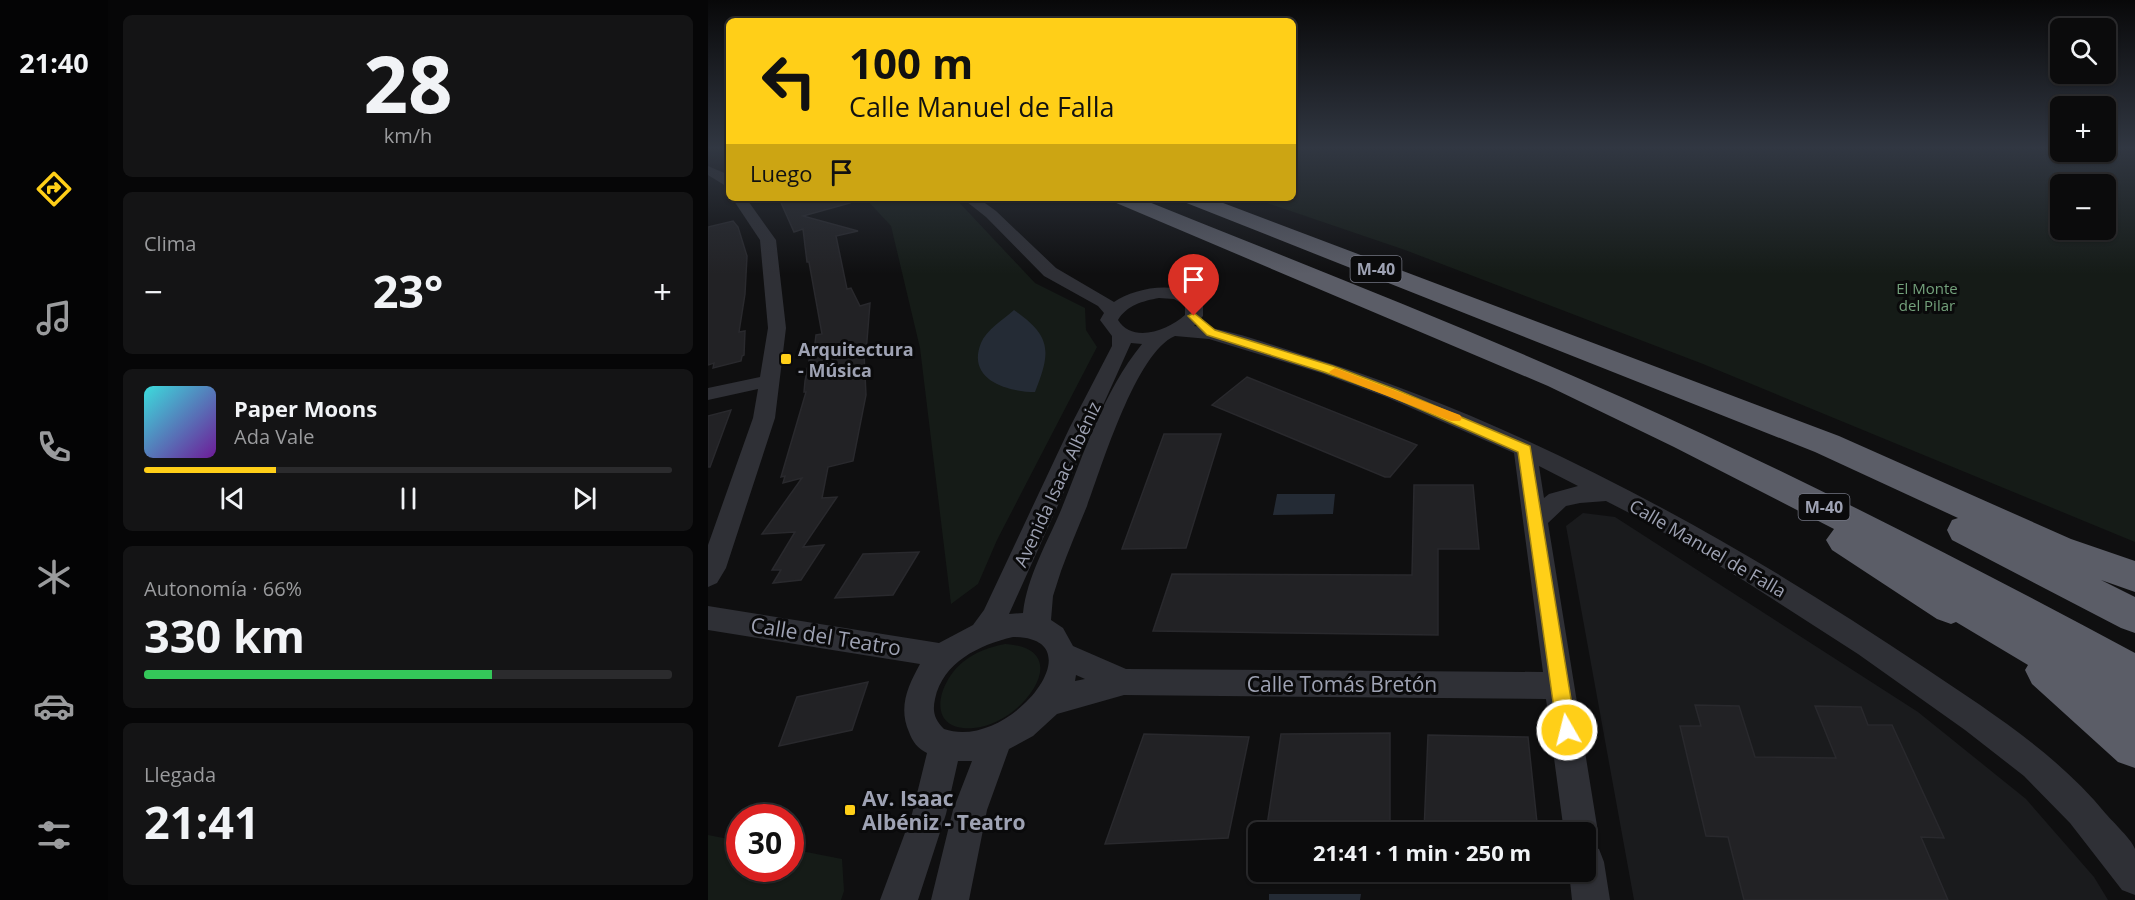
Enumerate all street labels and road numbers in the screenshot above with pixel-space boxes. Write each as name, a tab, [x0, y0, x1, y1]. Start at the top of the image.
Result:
road number: M-40	[1350, 256, 1402, 282]
street label: Avenida Isaac Albéniz	[1008, 397, 1106, 571]
street label: Calle Manuel de Falla	[1625, 493, 1791, 603]
road number: M-40	[1798, 494, 1850, 520]
street label: Calle del Teatro	[749, 610, 903, 662]
street label: Calle Tomás Bretón	[1247, 670, 1437, 698]

